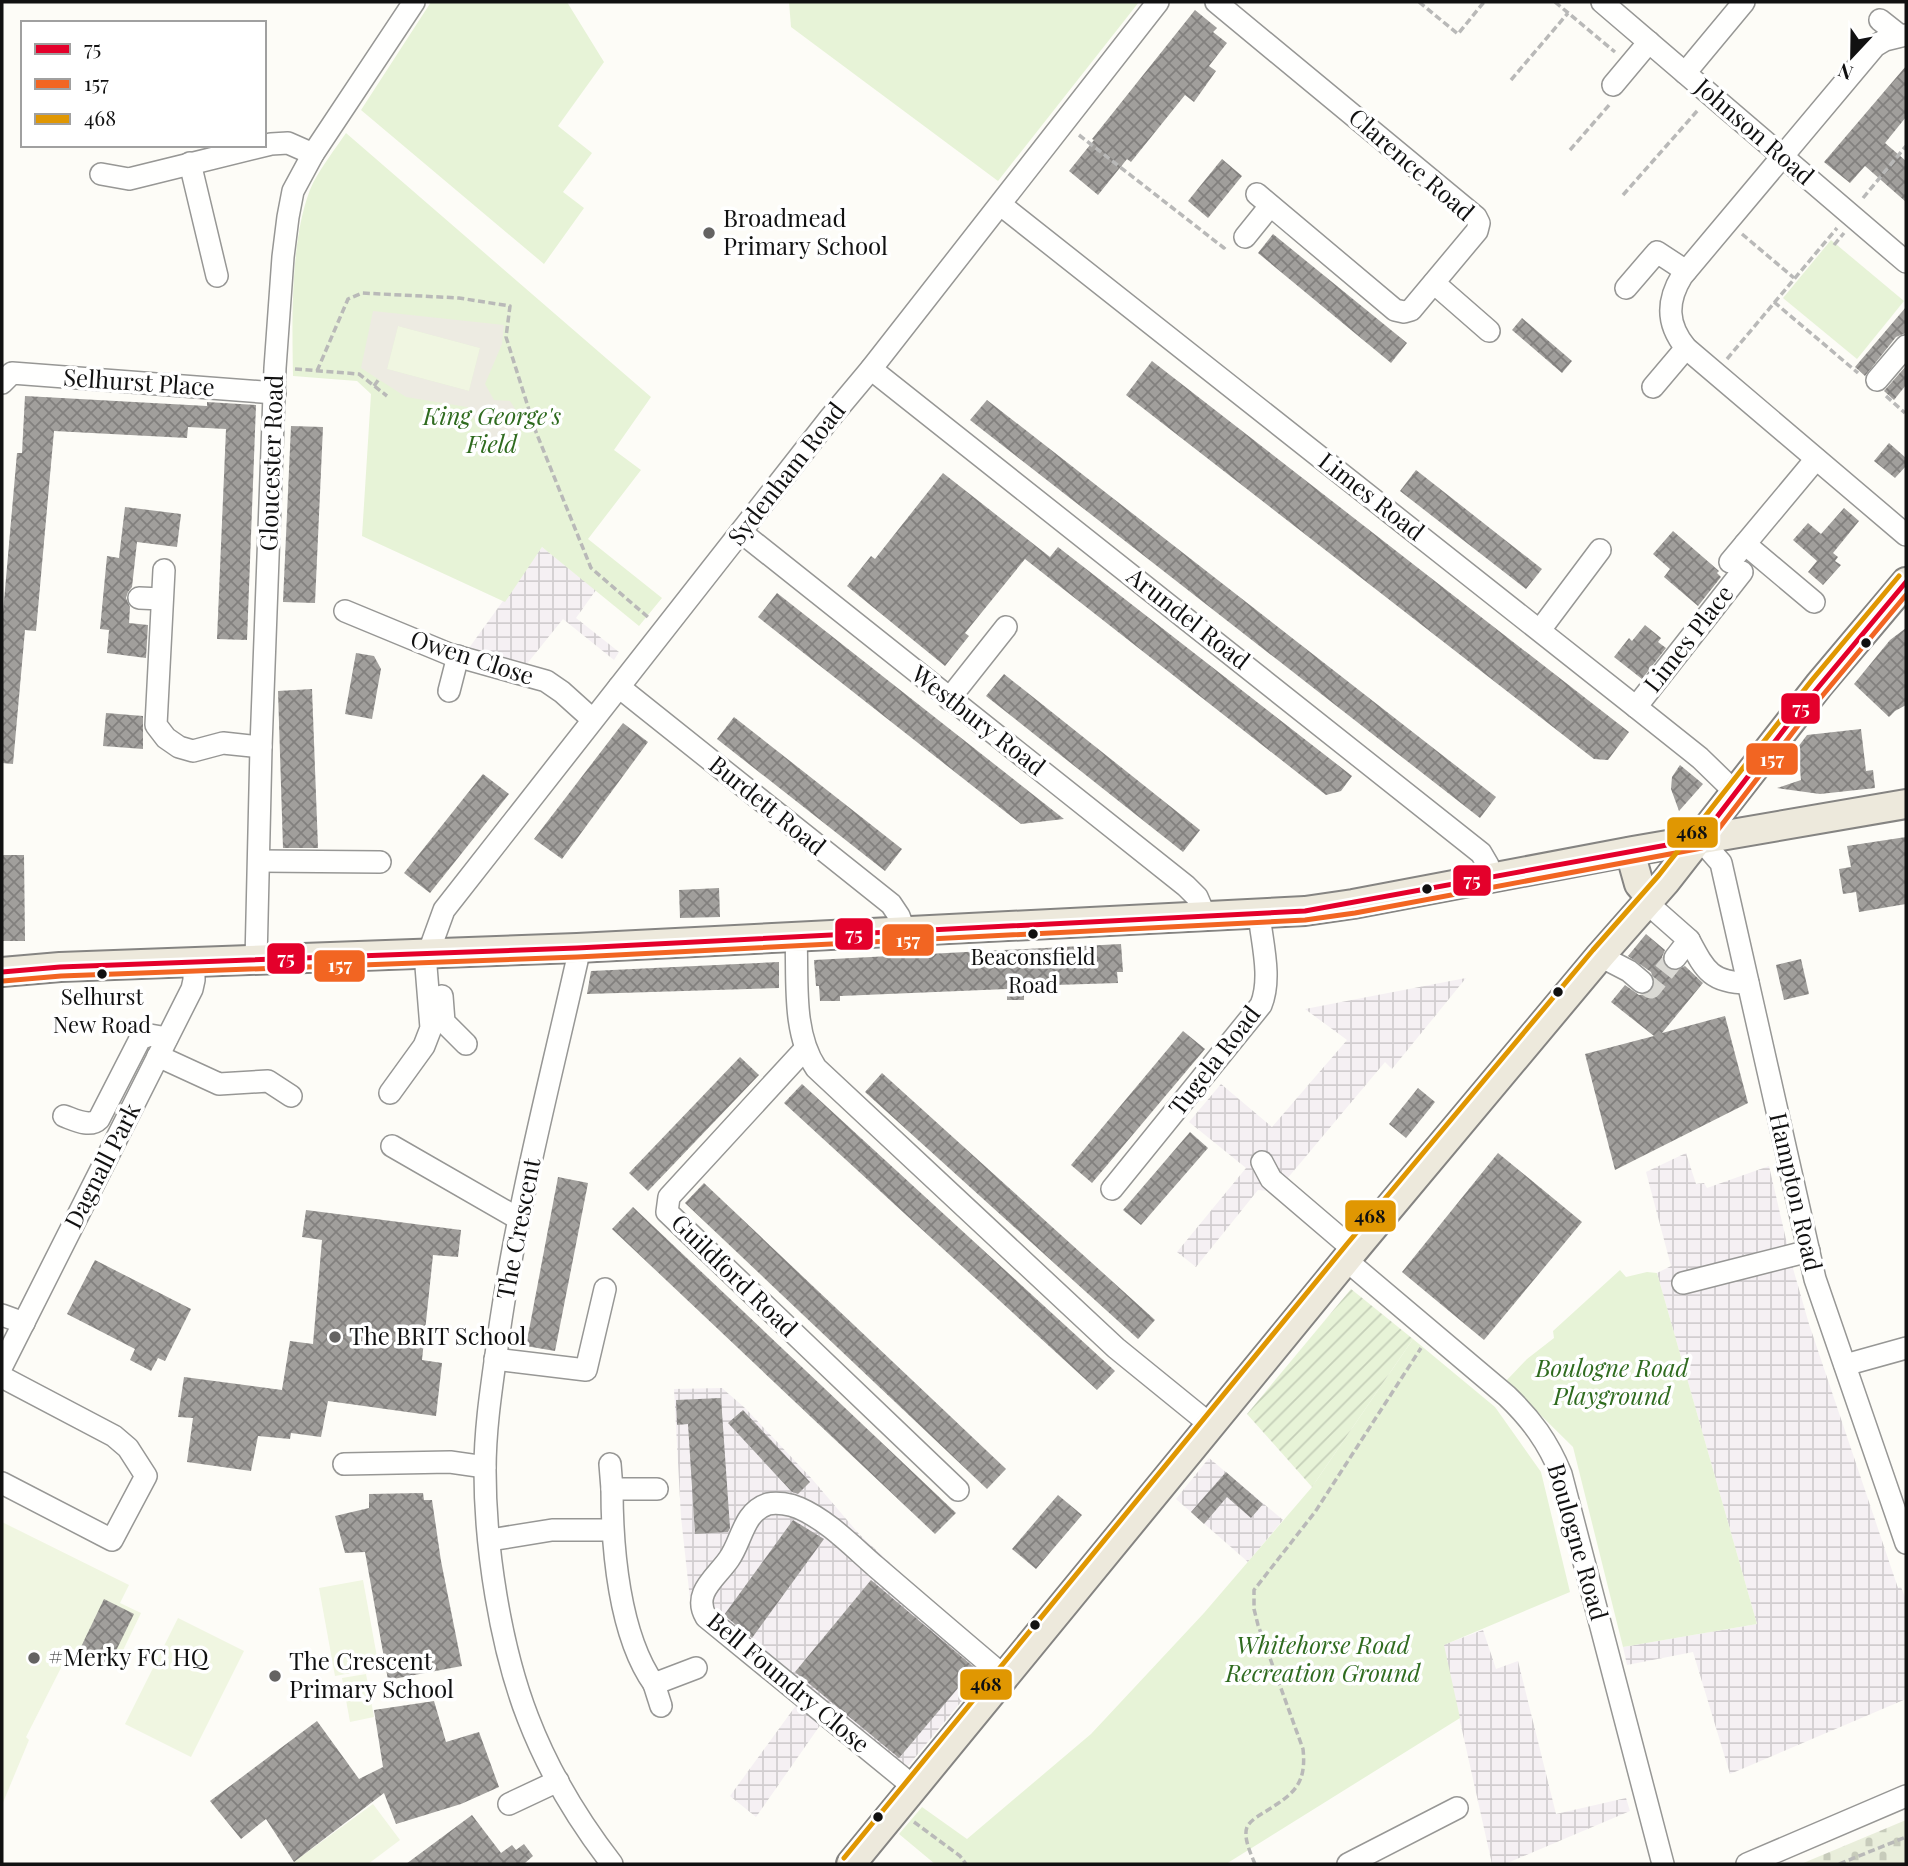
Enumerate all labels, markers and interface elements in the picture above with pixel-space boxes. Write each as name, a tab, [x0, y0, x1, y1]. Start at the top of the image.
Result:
legend	[21, 21, 266, 147]
north arrow	[1817, 21, 1887, 91]
text: 75	[84, 33, 101, 61]
text: N	[1834, 58, 1856, 87]
text: 157	[84, 68, 109, 96]
street label: Johnson Road	[1688, 69, 1822, 191]
street label: Clarence Road	[1343, 100, 1482, 227]
text: 468	[84, 103, 116, 131]
place label: Broadmead Primary School	[723, 201, 888, 261]
marker: Broadmead Primary School	[701, 225, 717, 241]
street label: Selhurst Place	[62, 360, 216, 402]
street label: Gloucester Road	[251, 374, 289, 552]
street label: Sydenham Road	[719, 395, 851, 551]
park label: King George's Field	[422, 399, 561, 459]
street label: Limes Road	[1313, 444, 1432, 547]
street label: Arundel Road	[1120, 559, 1257, 675]
street label: Limes Place	[1635, 578, 1739, 698]
street label: Owen Close	[407, 621, 538, 691]
unlabelled marker	[1859, 636, 1873, 650]
street label: Westbury Road	[905, 656, 1053, 782]
line badge: 75	[1780, 692, 1821, 725]
text: 75	[1792, 694, 1810, 720]
line badge: 157	[1745, 742, 1799, 776]
text: 157	[1760, 745, 1785, 771]
street label: Burdett Road	[703, 748, 833, 861]
line badge: 468	[1666, 816, 1719, 849]
text: 468	[1676, 818, 1708, 844]
line badge: 75	[1452, 864, 1492, 897]
text: 75	[1463, 866, 1481, 892]
unlabelled marker	[1420, 882, 1434, 896]
line badge: 75	[834, 917, 874, 951]
text: 75	[845, 920, 863, 946]
line badge: 157	[881, 923, 935, 957]
text: 157	[896, 926, 921, 952]
marker: Beaconsfield Road	[1026, 927, 1040, 941]
place label: Beaconsfield Road	[970, 941, 1096, 999]
line badge: 75	[266, 942, 306, 975]
text: 75	[277, 944, 295, 970]
line badge: 157	[313, 949, 366, 983]
text: 157	[328, 951, 353, 977]
marker: Selhurst New Road	[95, 967, 109, 981]
place label: Selhurst New Road	[53, 981, 151, 1039]
unlabelled marker	[1551, 985, 1565, 999]
street label: Tugela Road	[1161, 998, 1266, 1121]
street label: Dagnall Park	[56, 1096, 147, 1233]
street label: Hampton Road	[1763, 1109, 1831, 1274]
street label: The Crescent	[488, 1155, 547, 1302]
line badge: 468	[1344, 1199, 1397, 1233]
text: 468	[1354, 1202, 1386, 1228]
street label: Guildford Road	[665, 1206, 805, 1343]
place label: The BRIT School	[349, 1319, 527, 1351]
marker: The BRIT School	[327, 1329, 343, 1345]
park label: Boulogne Road Playground	[1534, 1351, 1690, 1411]
street label: Boulogne Road	[1541, 1459, 1617, 1624]
street label: Bell Foundry Close	[701, 1604, 877, 1759]
unlabelled marker	[1028, 1618, 1042, 1632]
park label: Whitehorse Road Recreation Ground	[1224, 1628, 1422, 1688]
place label: #Merky FC HQ	[48, 1640, 210, 1672]
place label: The Crescent Primary School	[289, 1644, 454, 1704]
marker: #Merky FC HQ	[26, 1650, 42, 1666]
marker: The Crescent Primary School	[267, 1668, 283, 1684]
line badge: 468	[959, 1668, 1013, 1701]
text: 468	[970, 1670, 1002, 1696]
unlabelled marker	[871, 1810, 885, 1824]

